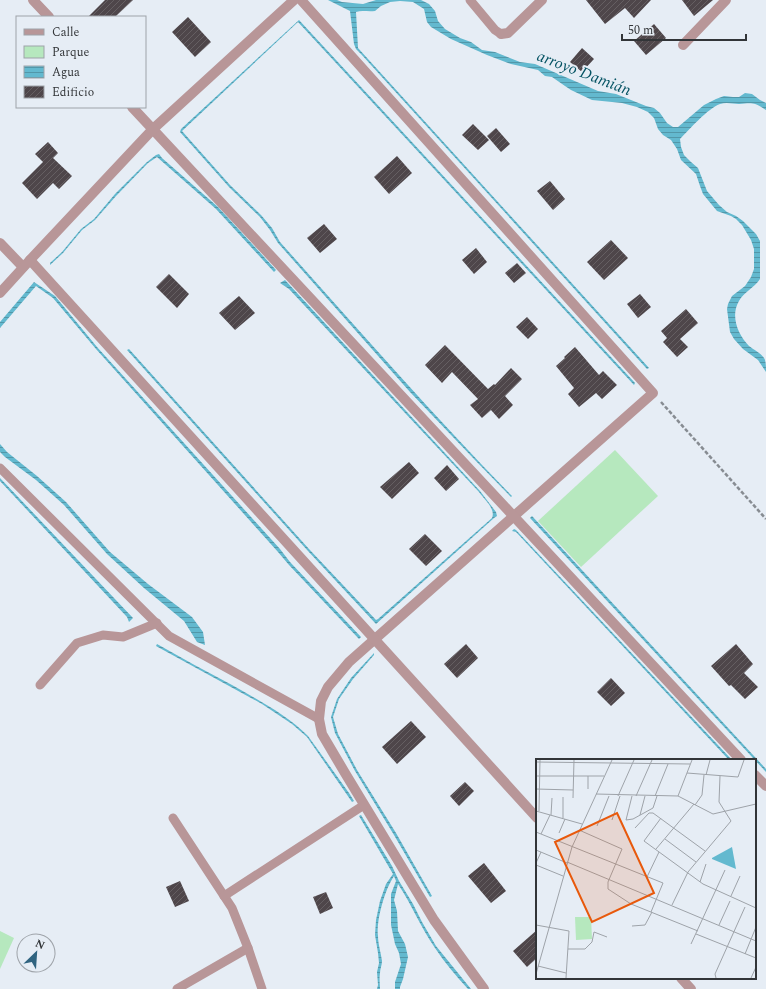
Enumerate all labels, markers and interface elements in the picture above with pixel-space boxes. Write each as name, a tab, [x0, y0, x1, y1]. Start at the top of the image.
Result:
legend	[16, 16, 146, 108]
scale bar	[622, 16, 746, 42]
text: 50 m	[628, 21, 653, 40]
text: Calle	[52, 23, 80, 42]
text: Parque	[52, 43, 89, 62]
water label: arroyo Damián	[533, 44, 635, 102]
text: Agua	[52, 63, 80, 82]
text: Edificio	[52, 83, 94, 102]
inset map	[536, 759, 756, 979]
north arrow	[16, 933, 56, 973]
text: N	[32, 935, 48, 954]

